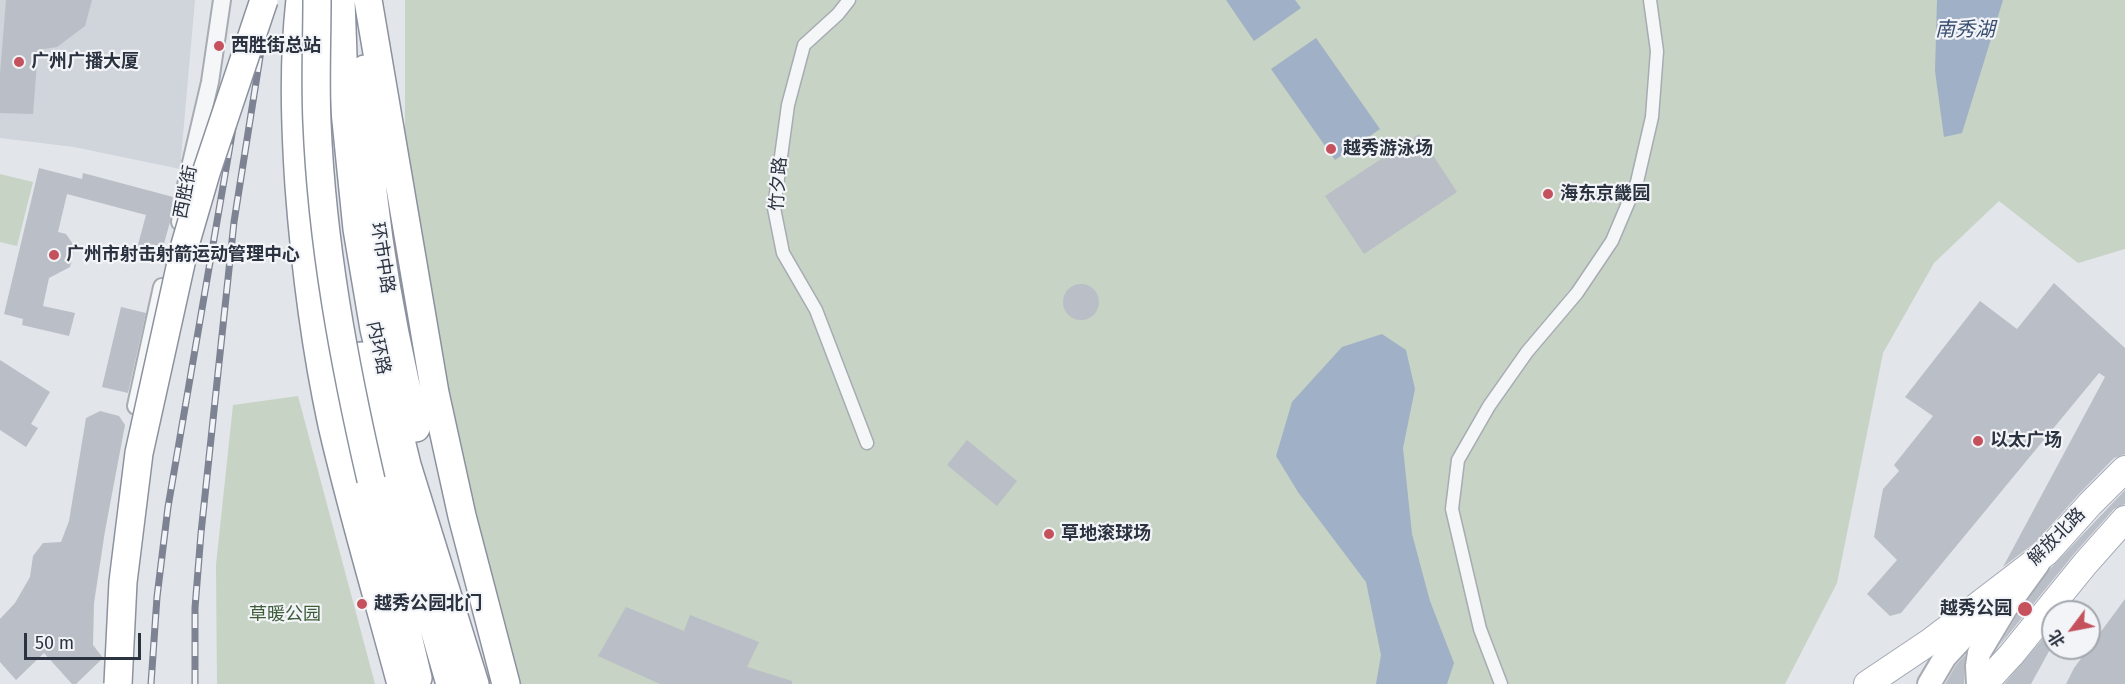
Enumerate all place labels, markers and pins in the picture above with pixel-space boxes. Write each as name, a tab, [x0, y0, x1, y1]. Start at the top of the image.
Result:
place label: 西胜街总站	[231, 35, 321, 57]
marker: 西胜街总站	[212, 39, 226, 53]
place label: 广州广播大厦	[31, 51, 139, 73]
marker: 广州广播大厦	[12, 55, 26, 69]
place label: 越秀游泳场	[1343, 138, 1433, 160]
marker: 越秀游泳场	[1324, 142, 1338, 156]
place label: 海东京畿园	[1560, 183, 1650, 205]
marker: 海东京畿园	[1541, 187, 1555, 201]
place label: 广州市射击射箭运动管理中心	[66, 244, 300, 266]
marker: 广州市射击射箭运动管理中心	[47, 248, 61, 262]
place label: 以太广场	[1990, 430, 2062, 452]
marker: 以太广场	[1971, 434, 1985, 448]
place label: 草地滚球场	[1061, 523, 1151, 545]
marker: 草地滚球场	[1042, 527, 1056, 541]
place label: 越秀公园北门	[374, 593, 482, 615]
marker: 越秀公园北门	[355, 597, 369, 611]
place label: 越秀公园	[1940, 598, 2012, 620]
marker: 越秀公园	[2016, 600, 2034, 618]

